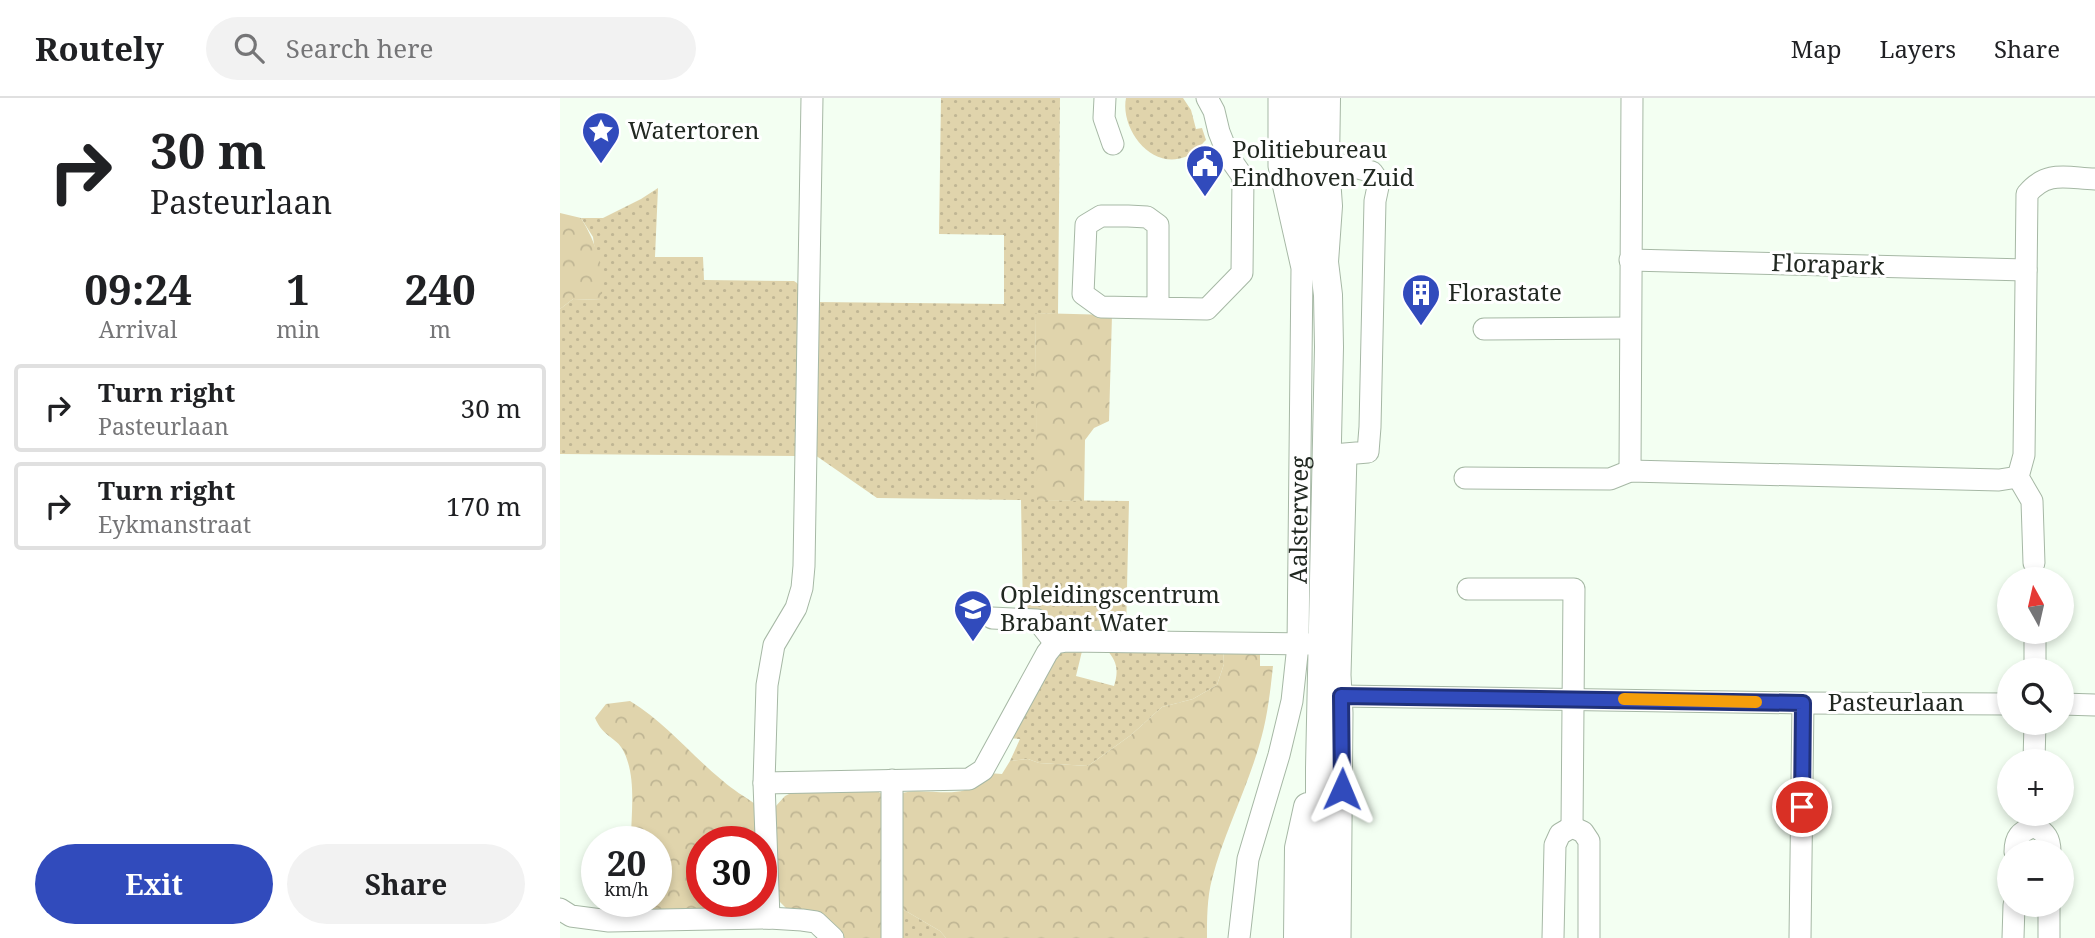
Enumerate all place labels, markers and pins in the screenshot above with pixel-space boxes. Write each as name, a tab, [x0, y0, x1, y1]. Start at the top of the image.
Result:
place icon: Watertoren	[580, 110, 622, 165]
place label: Watertoren	[628, 113, 759, 146]
place label: Politiebureau Eindhoven Zuid	[1232, 132, 1415, 193]
public building icon: Politiebureau Eindhoven Zuid	[1184, 143, 1226, 198]
building icon: Florastate	[1400, 272, 1442, 327]
place label: Florastate	[1448, 275, 1562, 308]
place label: Opleidingscentrum Brabant Water	[1000, 577, 1220, 638]
school or university icon: Opleidingscentrum Brabant Water	[952, 588, 994, 643]
pin	[1772, 777, 1832, 837]

